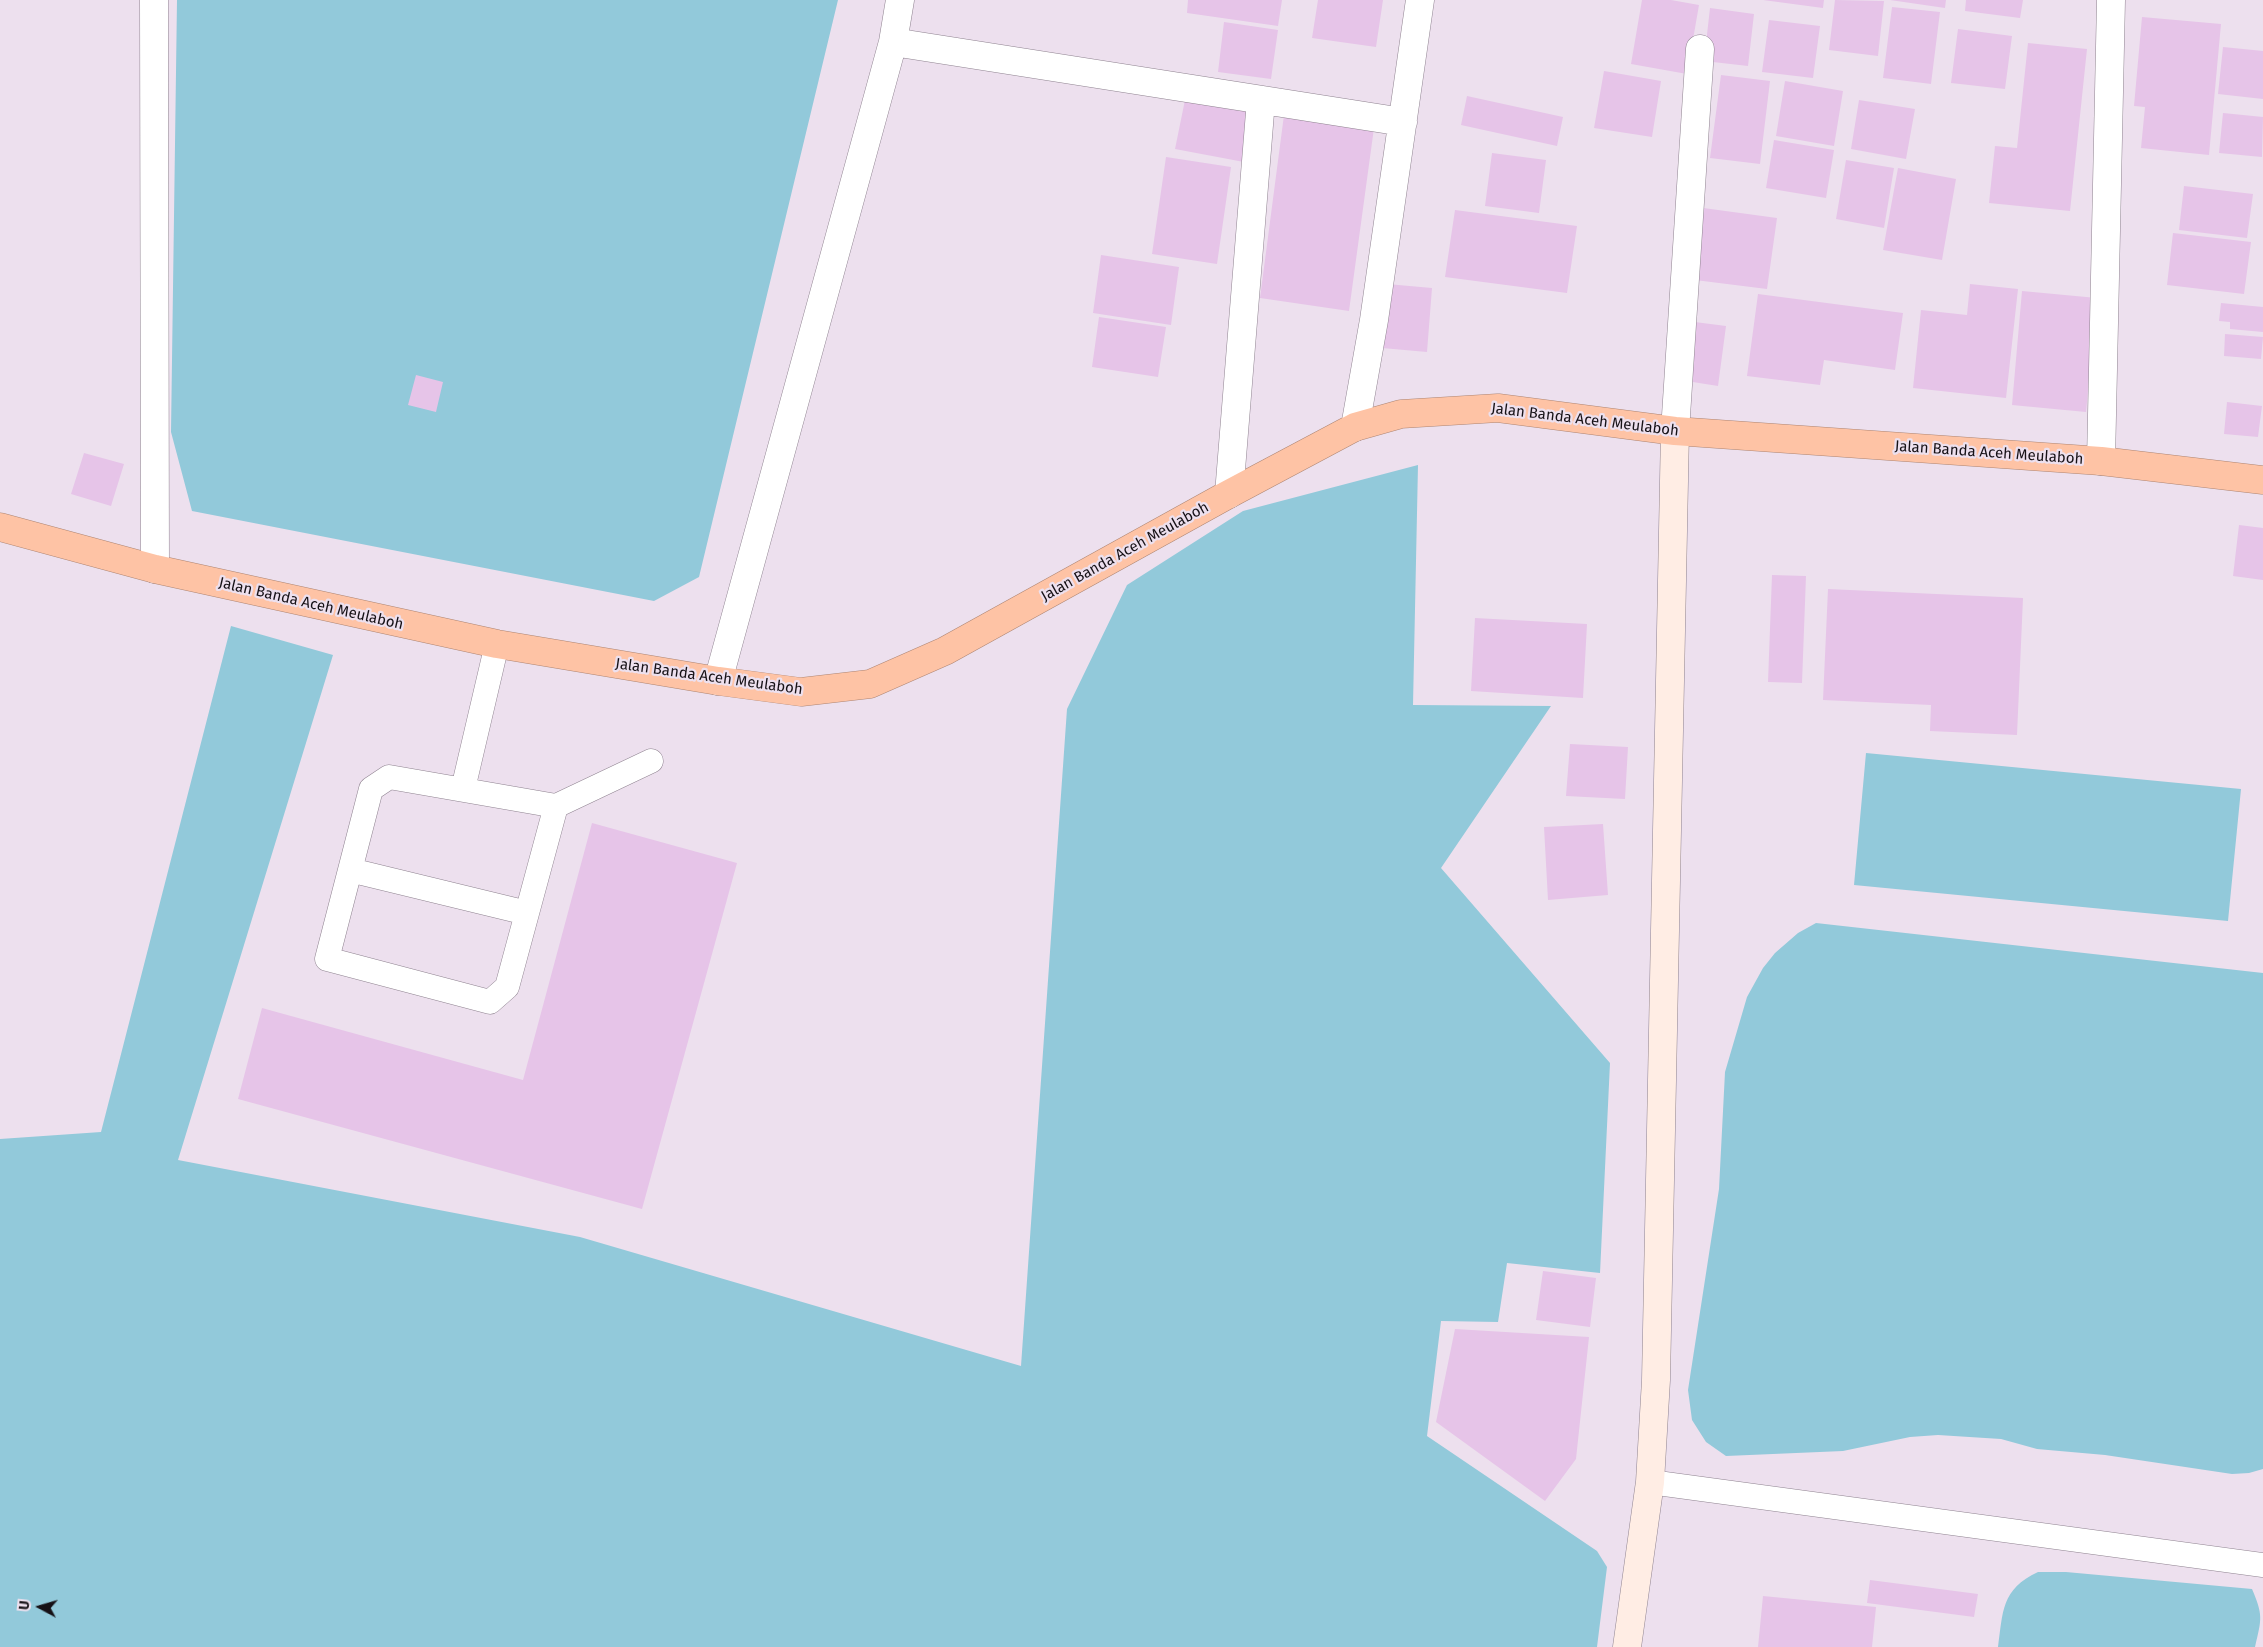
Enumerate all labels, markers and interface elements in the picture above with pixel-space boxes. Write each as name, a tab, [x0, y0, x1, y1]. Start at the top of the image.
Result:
street label: Jalan Banda Aceh Meulaboh	[1490, 400, 1680, 440]
street label: Jalan Banda Aceh Meulaboh	[1894, 437, 2084, 469]
street label: Jalan Banda Aceh Meulaboh	[1038, 498, 1212, 606]
street label: Jalan Banda Aceh Meulaboh	[217, 574, 405, 634]
street label: Jalan Banda Aceh Meulaboh	[614, 655, 804, 699]
north arrow	[15, 1582, 65, 1632]
text: U	[16, 1600, 34, 1611]

